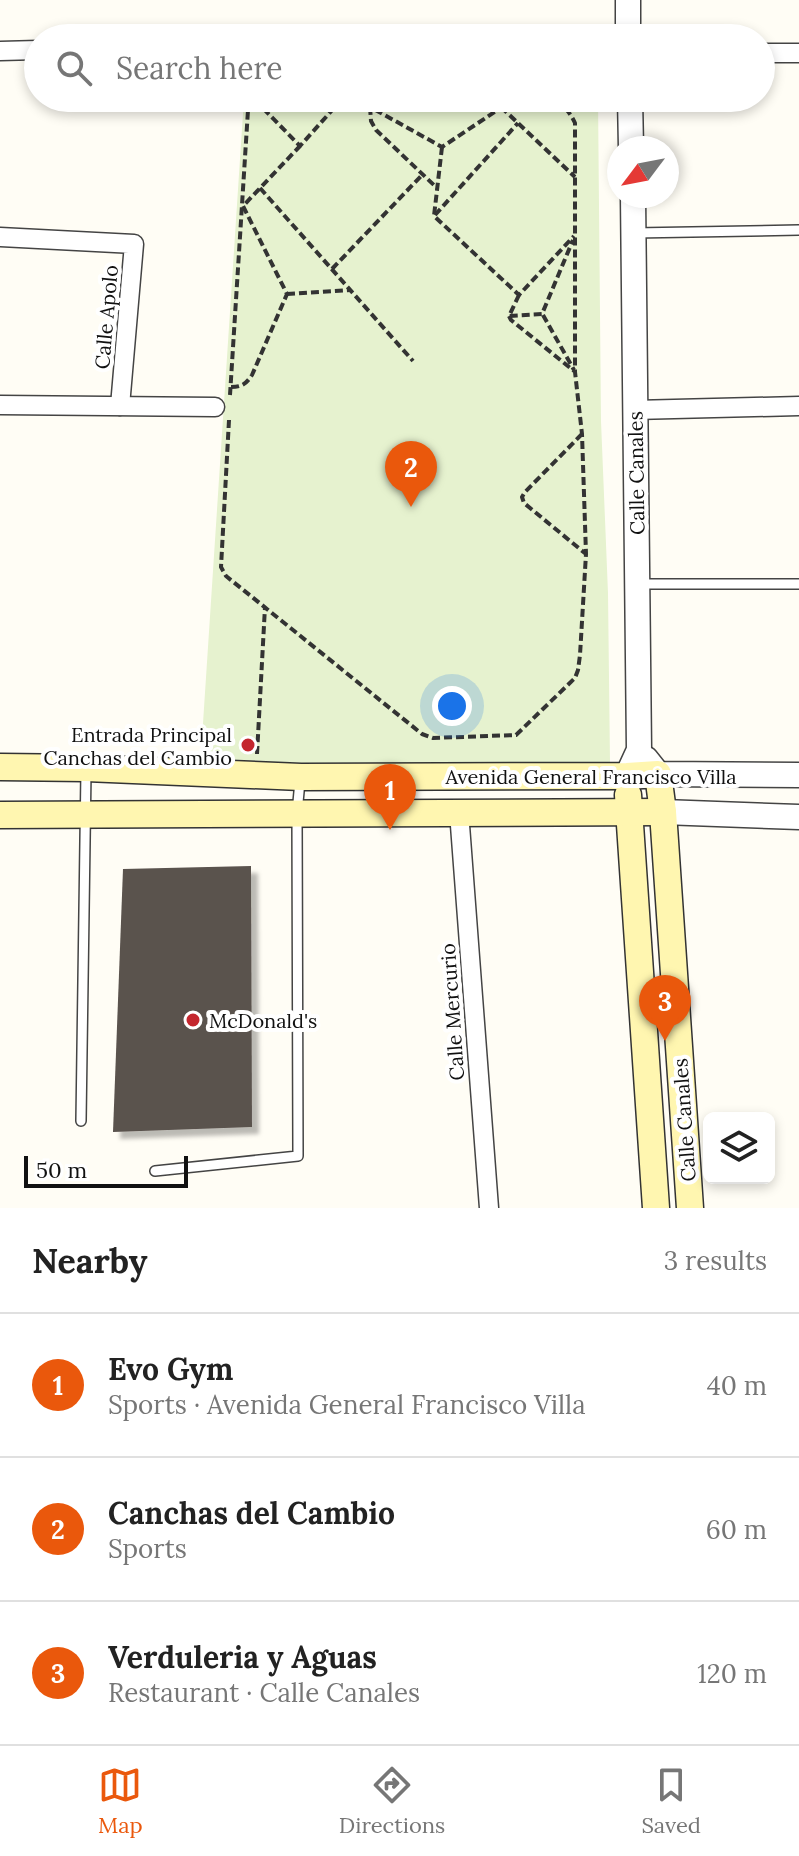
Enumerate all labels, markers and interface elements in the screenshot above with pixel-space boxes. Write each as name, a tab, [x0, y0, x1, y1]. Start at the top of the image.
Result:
search box	[24, 24, 775, 112]
icon: search	[52, 46, 96, 90]
text: Search here	[116, 49, 283, 87]
north arrow	[607, 136, 679, 208]
street label: Calle Apolo	[89, 264, 123, 370]
street label: Calle Canales	[622, 411, 650, 535]
pin: 2	[385, 441, 437, 507]
your location	[432, 686, 472, 726]
place label: Entrada Principal Canchas del Cambio	[43, 722, 232, 770]
marker: Entrada Principal Canchas del Cambio	[239, 736, 257, 754]
pin: 1	[364, 764, 416, 830]
street label: Avenida General Francisco Villa	[444, 764, 737, 789]
street label: Calle Mercurio	[435, 943, 469, 1081]
pin: 3	[639, 975, 691, 1041]
place label: McDonald's	[209, 1008, 317, 1033]
marker: McDonald's	[184, 1011, 202, 1029]
street label: Calle Canales	[667, 1057, 701, 1183]
map controls	[703, 1112, 775, 1184]
button: layers	[703, 1112, 775, 1184]
scale bar	[24, 1152, 188, 1188]
text: 50 m	[36, 1156, 87, 1184]
text: Nearby	[32, 1239, 148, 1282]
text: 3 results	[664, 1244, 767, 1277]
text: Evo Gym	[108, 1350, 233, 1388]
text: 1	[53, 1369, 63, 1402]
text: 40 m	[707, 1369, 767, 1402]
text: Sports · Avenida General Francisco Villa	[108, 1388, 586, 1421]
text: Canchas del Cambio	[108, 1494, 395, 1532]
text: 2	[51, 1513, 65, 1546]
text: 60 m	[706, 1513, 767, 1546]
text: Sports	[108, 1532, 187, 1565]
text: Verduleria y Aguas	[108, 1638, 377, 1676]
text: 3	[51, 1657, 65, 1690]
text: 120 m	[697, 1657, 767, 1690]
text: Restaurant · Calle Canales	[108, 1676, 420, 1709]
tab: Map	[98, 1763, 143, 1839]
tab: Directions	[339, 1763, 445, 1839]
tab: Saved	[641, 1763, 701, 1839]

